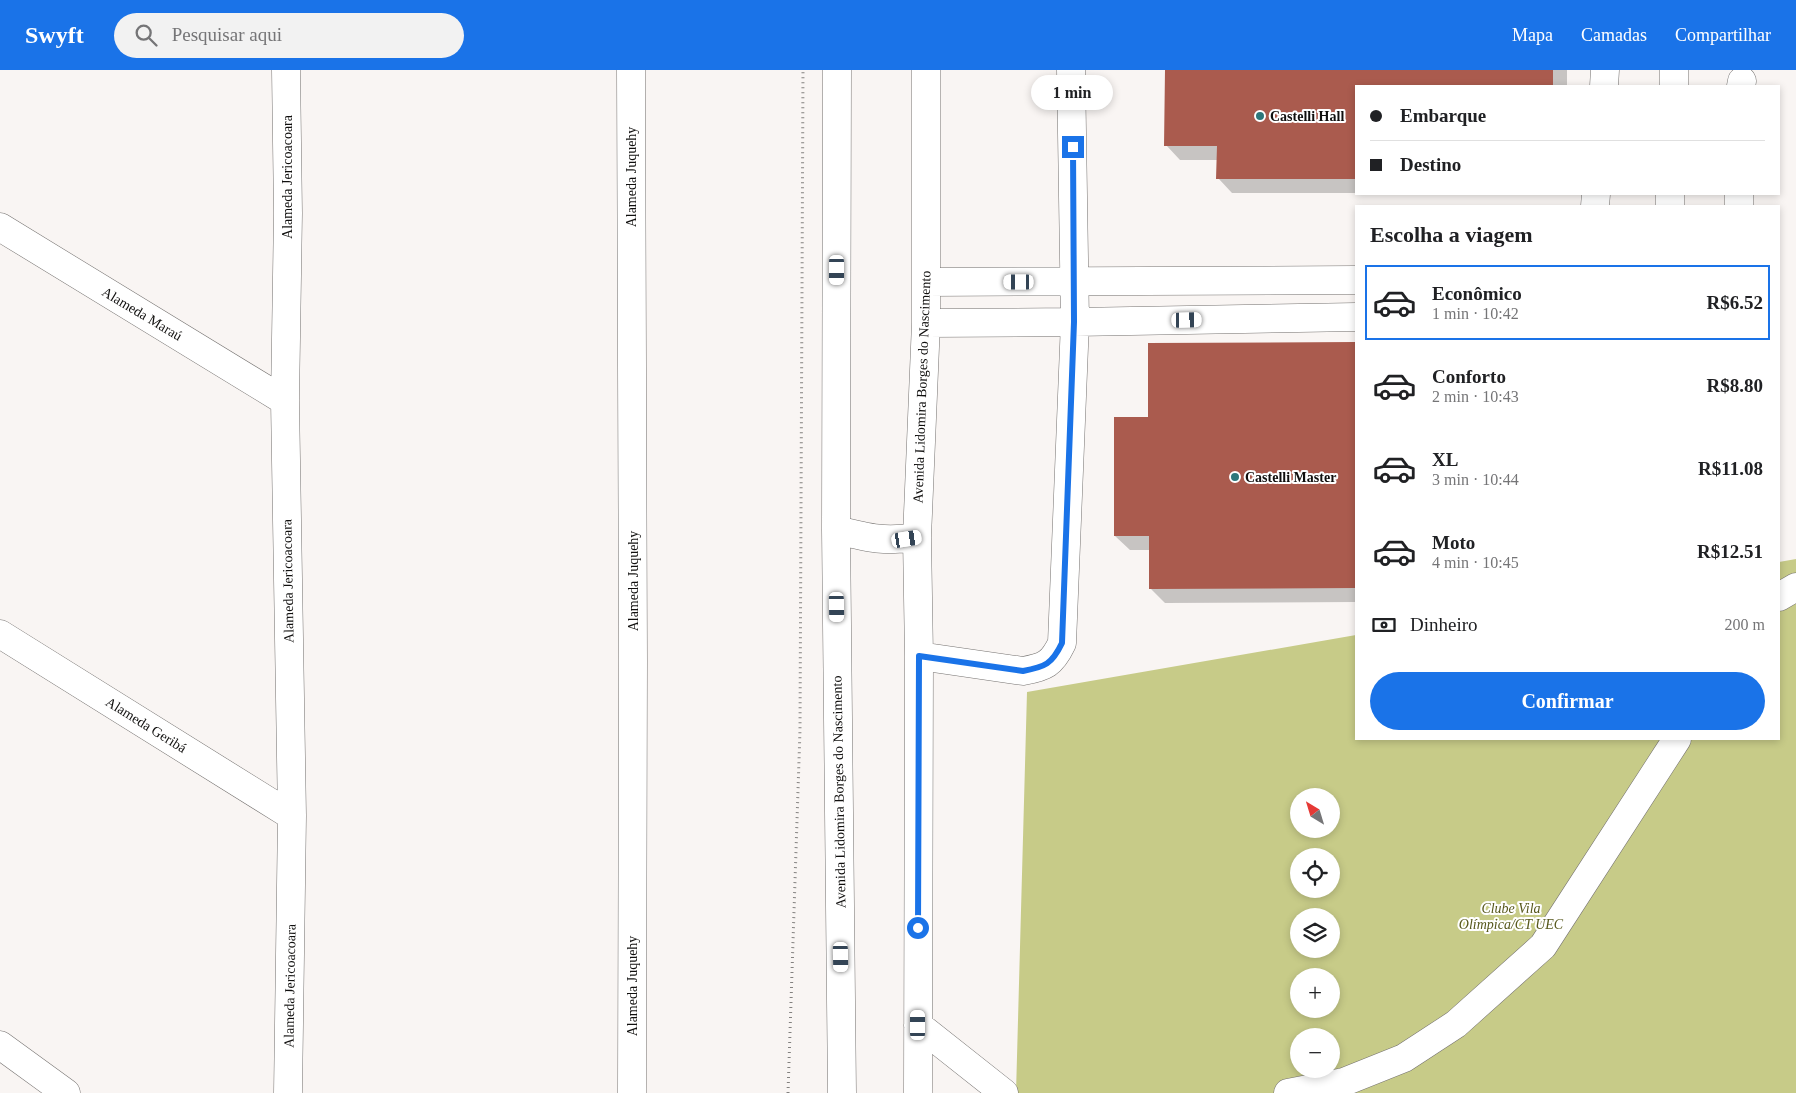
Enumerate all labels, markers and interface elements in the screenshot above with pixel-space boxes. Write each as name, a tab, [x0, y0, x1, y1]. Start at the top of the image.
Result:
search box	[114, 13, 464, 58]
icon: search	[132, 21, 160, 49]
text: Swyft	[25, 22, 84, 48]
text: Pesquisar aqui	[172, 24, 282, 45]
text: Mapa	[1512, 25, 1553, 45]
text: Camadas	[1581, 25, 1647, 45]
text: Compartilhar	[1675, 25, 1771, 45]
callout: 1 min	[1032, 75, 1114, 110]
text: 1 min	[1053, 84, 1091, 101]
text: Embarque	[1400, 105, 1486, 126]
place label: Castelli Hall	[1270, 109, 1344, 124]
marker: Castelli Hall	[1254, 110, 1266, 122]
street label: Alameda Jericoacoara	[280, 114, 295, 239]
street label: Alameda Juquehy	[624, 127, 639, 227]
route end	[1062, 136, 1084, 158]
text: Destino	[1400, 154, 1461, 175]
text: Escolha a viagem	[1370, 222, 1533, 247]
car	[829, 255, 844, 285]
street label: Avenida Lidomira Borges do Nascimento	[910, 270, 934, 504]
car	[1004, 275, 1034, 290]
icon: car	[1372, 280, 1417, 325]
text: Econômico	[1432, 283, 1522, 304]
street label: Alameda Maraú	[99, 284, 185, 344]
text: R$6.52	[1707, 292, 1763, 313]
text: 1 min · 10:42	[1432, 305, 1519, 322]
car	[1171, 312, 1202, 328]
icon: car	[1372, 363, 1417, 408]
text: Conforto	[1432, 366, 1506, 387]
text: R$8.80	[1707, 375, 1763, 396]
text: 2 min · 10:43	[1432, 388, 1519, 405]
icon: car	[1372, 446, 1417, 491]
text: XL	[1432, 449, 1458, 470]
text: R$11.08	[1698, 458, 1763, 479]
place label: Castelli Master	[1245, 470, 1336, 485]
marker: Castelli Master	[1229, 471, 1241, 483]
text: 3 min · 10:44	[1432, 471, 1519, 488]
street label: Alameda Jericoacoara	[279, 518, 297, 643]
car	[891, 529, 922, 549]
icon: car	[1372, 529, 1417, 574]
street label: Alameda Juquehy	[626, 531, 641, 631]
text: Moto	[1432, 532, 1475, 553]
text: R$12.51	[1697, 541, 1763, 562]
text: 4 min · 10:45	[1432, 554, 1519, 571]
car	[829, 592, 844, 622]
icon: cash	[1370, 611, 1398, 639]
text: Dinheiro	[1410, 614, 1478, 635]
text: 200 m	[1725, 616, 1765, 633]
button: Confirmar	[1370, 672, 1765, 730]
street label: Avenida Lidomira Borges do Nascimento	[829, 676, 849, 908]
street label: Alameda Geribá	[103, 694, 190, 756]
north arrow	[1290, 788, 1340, 838]
map controls	[1290, 788, 1340, 1078]
button: locate	[1290, 848, 1340, 898]
park label: Clube Vila Olímpica/CT UEC	[1459, 901, 1564, 932]
button: layers	[1290, 908, 1340, 958]
route start	[907, 917, 929, 939]
street label: Alameda Jericoacoara	[281, 923, 299, 1048]
street label: Alameda Juquehy	[625, 936, 640, 1036]
car	[833, 942, 848, 972]
button: +	[1290, 968, 1340, 1018]
car	[910, 1010, 925, 1040]
button: −	[1290, 1028, 1340, 1078]

